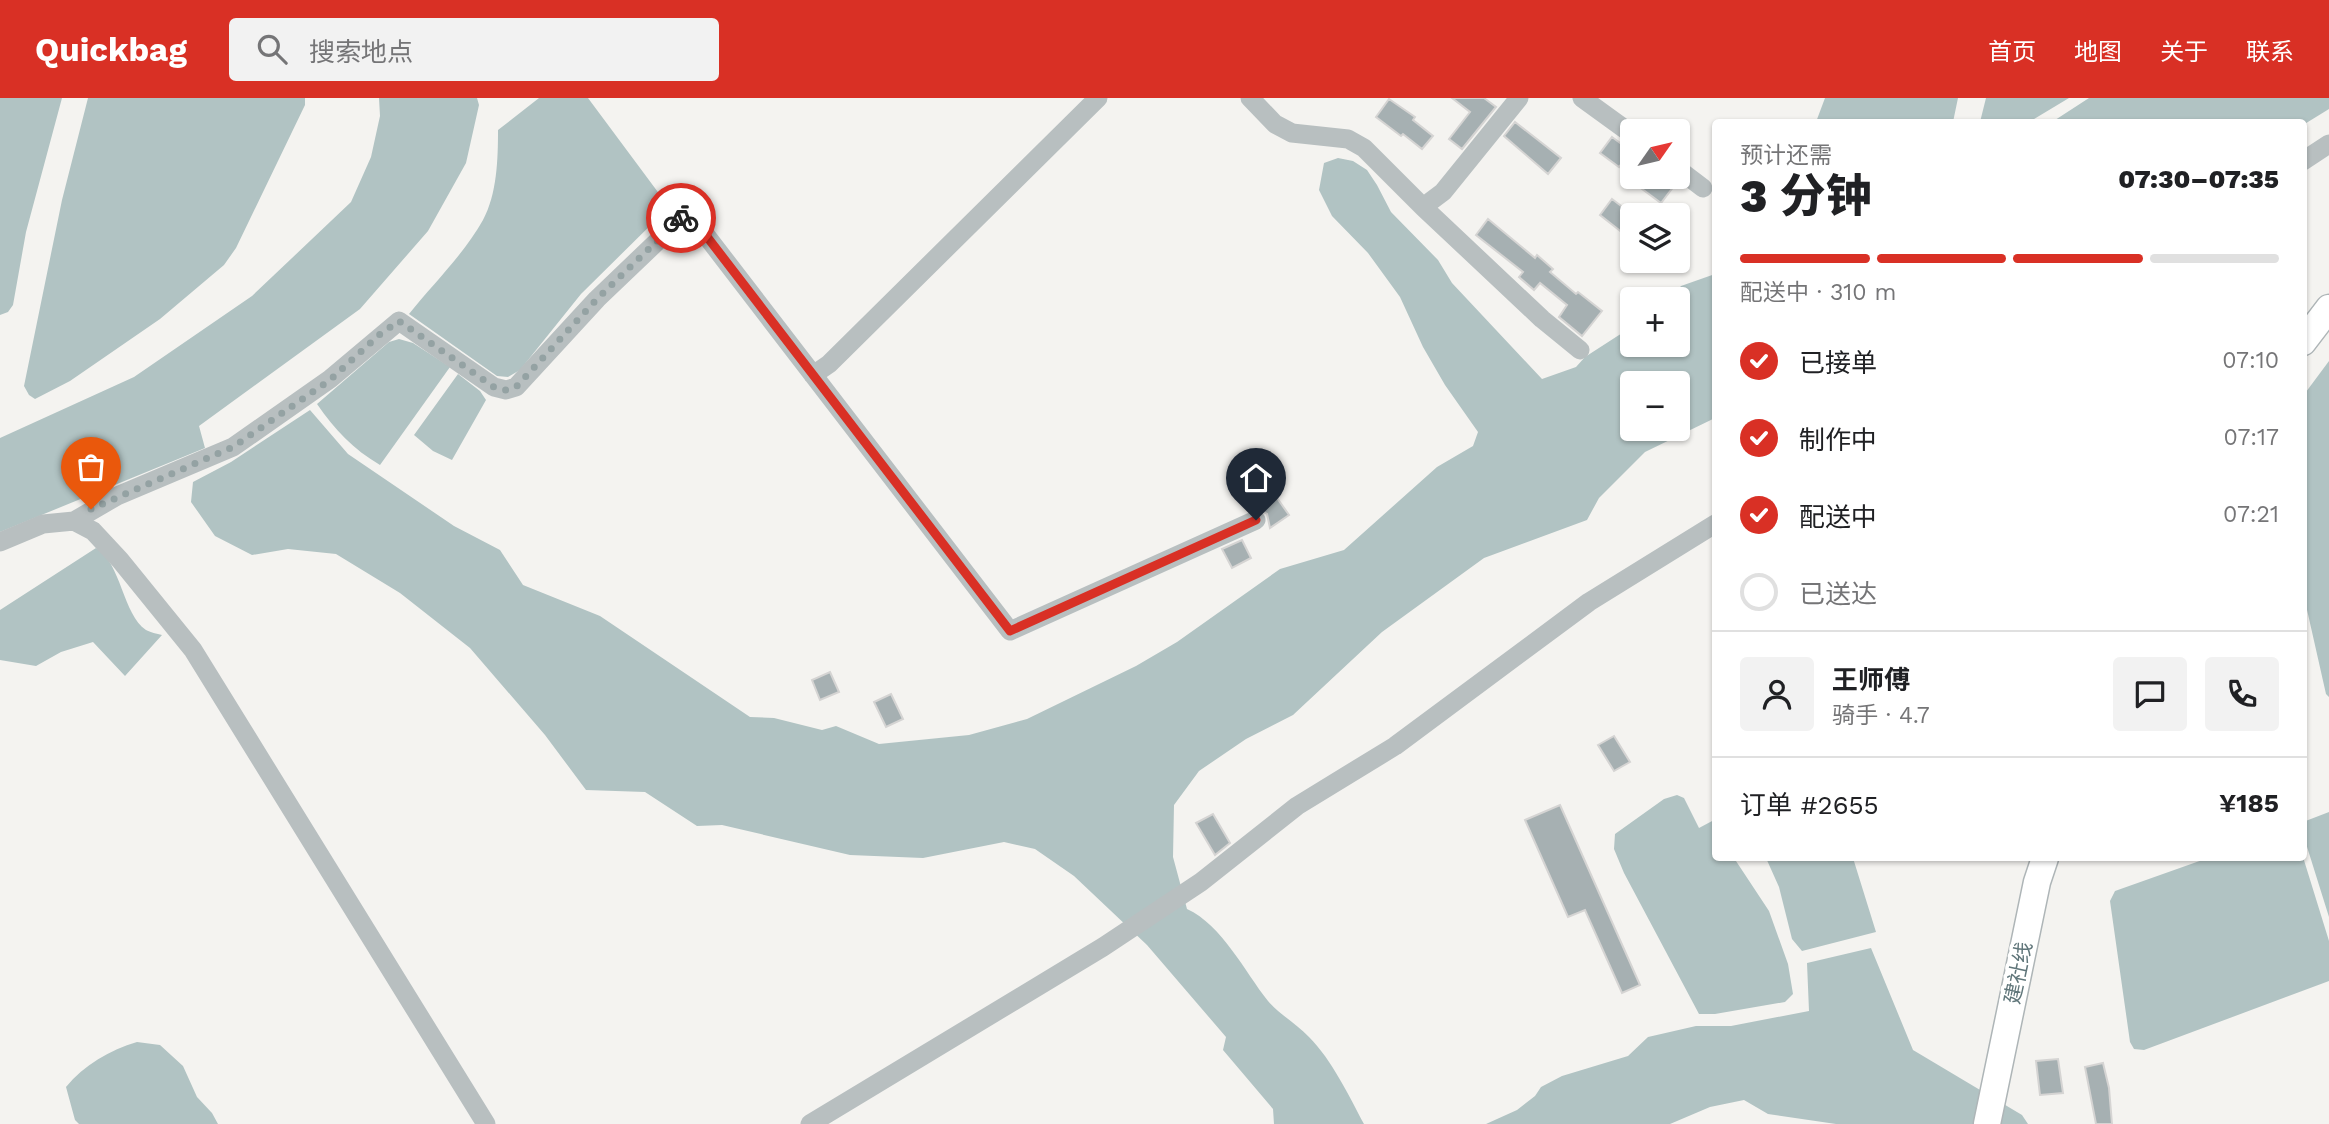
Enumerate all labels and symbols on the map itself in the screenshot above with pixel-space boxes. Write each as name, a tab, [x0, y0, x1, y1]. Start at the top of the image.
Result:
north arrow	[1620, 119, 1690, 189]
courier	[646, 183, 716, 253]
pin	[61, 437, 121, 509]
pin	[1226, 448, 1286, 520]
street label: 建社线	[1999, 940, 2037, 1006]

